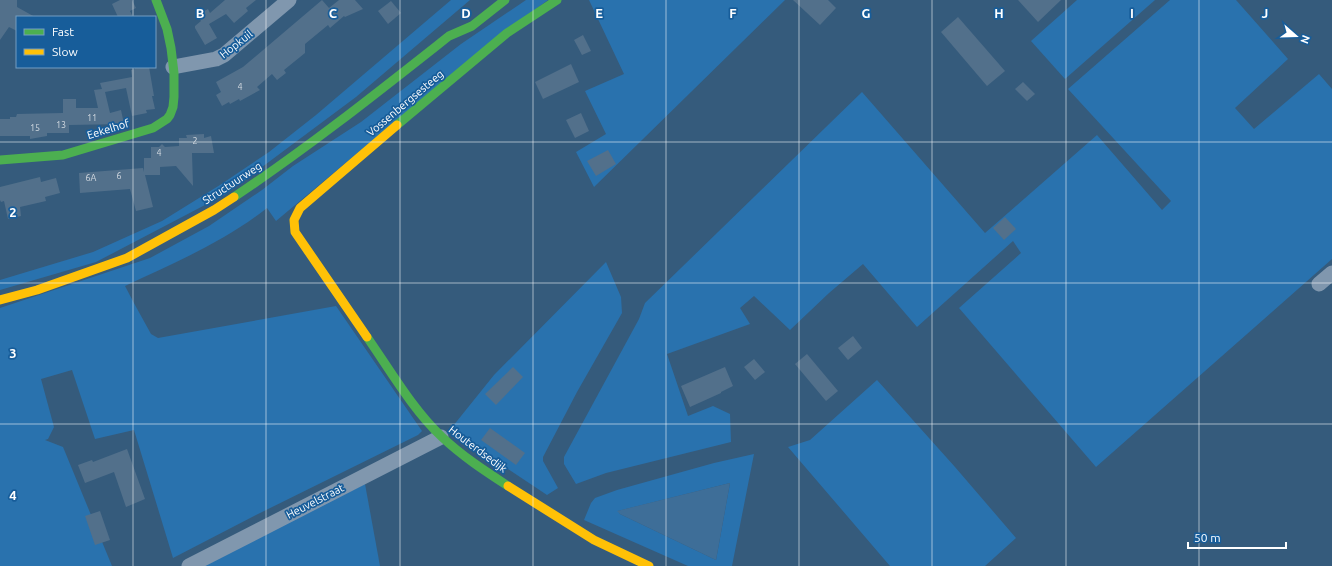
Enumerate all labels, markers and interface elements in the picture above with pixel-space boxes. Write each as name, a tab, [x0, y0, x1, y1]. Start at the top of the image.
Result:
text: B	[196, 6, 205, 20]
text: C	[329, 6, 338, 20]
text: D	[461, 6, 471, 20]
text: E	[595, 6, 603, 20]
text: F	[729, 6, 737, 20]
text: G	[862, 6, 871, 20]
text: H	[994, 6, 1004, 20]
text: I	[1130, 6, 1134, 20]
text: J	[1262, 6, 1268, 20]
legend	[16, 16, 156, 68]
north arrow	[1276, 16, 1316, 56]
text: Fast	[52, 25, 74, 38]
street label: Hopkuil	[217, 28, 255, 60]
text: N	[1298, 34, 1312, 45]
text: Slow	[52, 45, 78, 58]
street label: Vossenbergsesteeg	[364, 67, 446, 139]
house number: 4	[237, 82, 243, 92]
house number: 11	[87, 113, 97, 123]
street label: Eekelhof	[85, 117, 131, 141]
house number: 13	[56, 120, 66, 130]
house number: 15	[30, 123, 40, 133]
house number: 2	[192, 136, 198, 146]
house number: 4	[156, 148, 162, 158]
street label: Structuurweg	[200, 159, 264, 207]
house number: 6	[116, 171, 122, 181]
house number: 6A	[86, 173, 97, 183]
text: 2	[9, 205, 17, 219]
text: 3	[9, 346, 17, 360]
street label: Houterdsedijk	[447, 423, 510, 475]
street label: Heuvelstraat	[284, 481, 346, 521]
text: 4	[9, 488, 17, 502]
scale bar	[1188, 524, 1286, 550]
text: 50 m	[1194, 531, 1221, 544]

